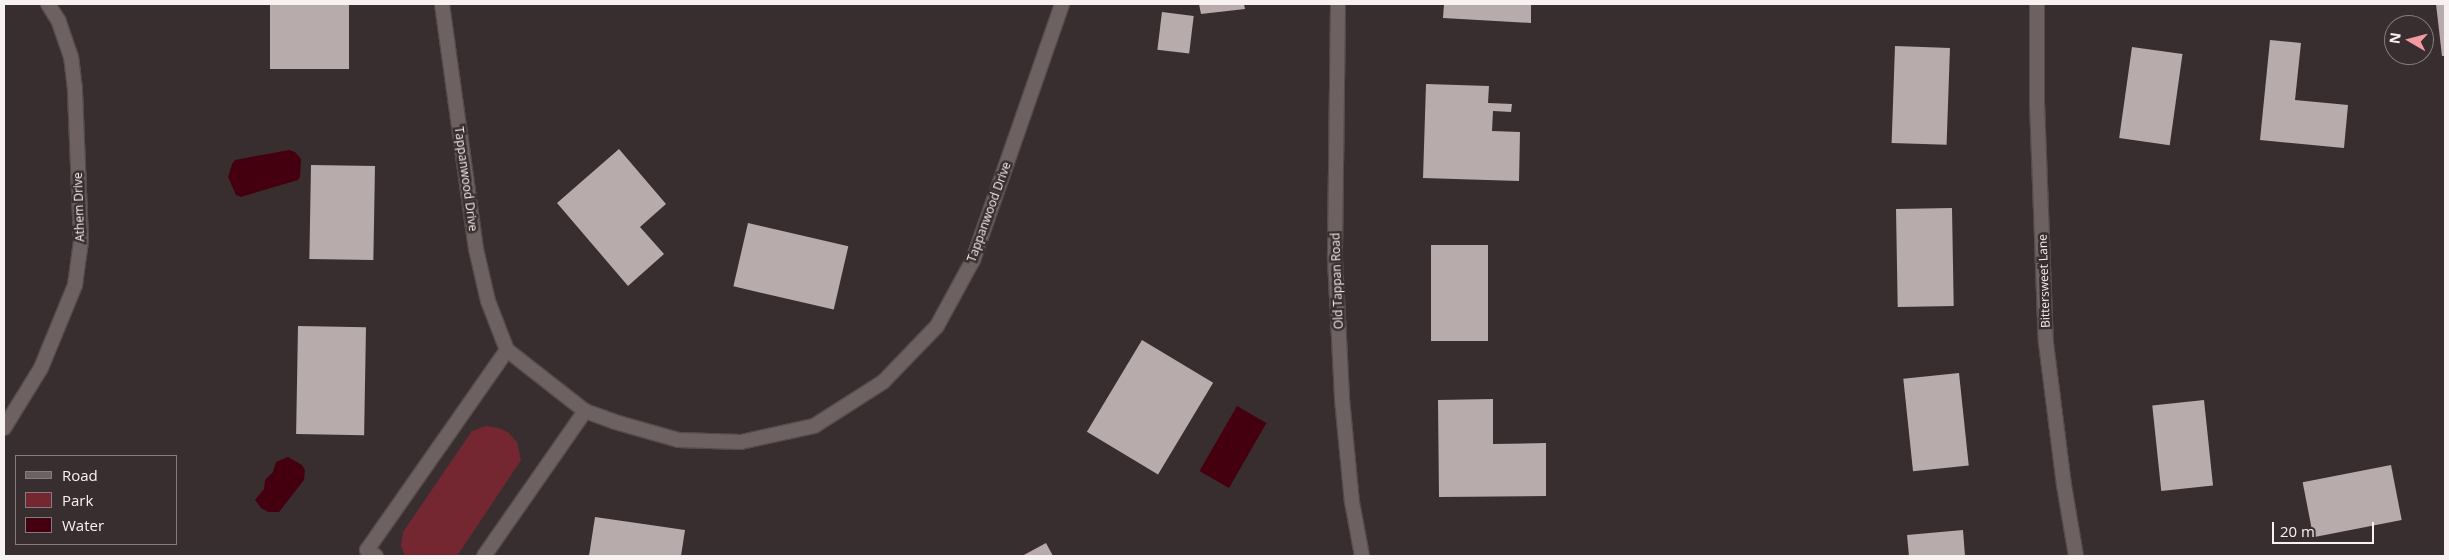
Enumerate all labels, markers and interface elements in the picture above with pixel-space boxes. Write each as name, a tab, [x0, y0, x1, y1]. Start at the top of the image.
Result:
north arrow	[2384, 15, 2434, 65]
text: N	[2384, 31, 2405, 45]
street label: Tappanwood Drive	[452, 126, 480, 232]
street label: Tappanwood Drive	[964, 160, 1014, 264]
street label: Athem Drive	[71, 172, 87, 242]
street label: Old Tappan Road	[1328, 232, 1346, 330]
street label: Bittersweet Lane	[2035, 234, 2053, 328]
legend	[15, 455, 178, 545]
text: Road	[62, 465, 98, 485]
text: Park	[62, 490, 93, 510]
scale bar	[2274, 512, 2376, 544]
text: Water	[62, 515, 104, 535]
text: 20 m	[2280, 521, 2315, 541]

